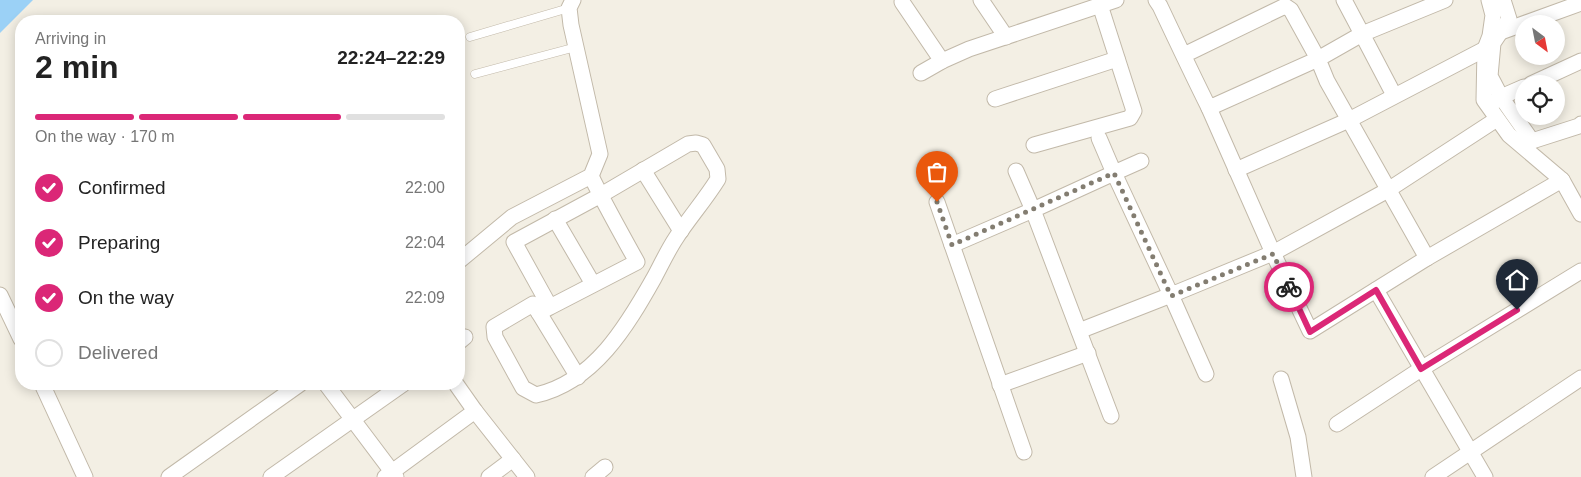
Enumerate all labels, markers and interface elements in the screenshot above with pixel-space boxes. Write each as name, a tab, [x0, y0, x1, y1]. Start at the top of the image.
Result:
north arrow	[1515, 15, 1565, 65]
map controls	[1515, 15, 1565, 125]
text: Arriving in	[35, 30, 106, 47]
text: 22:24–22:29	[337, 47, 445, 68]
text: 2 min	[35, 49, 119, 85]
button: locate	[1515, 75, 1565, 125]
text: On the way · 170 m	[35, 128, 175, 145]
pin	[916, 151, 958, 202]
icon: bag	[923, 158, 951, 186]
icon: check	[35, 174, 63, 202]
text: Confirmed	[78, 177, 166, 198]
text: 22:00	[405, 179, 445, 196]
icon: check	[35, 229, 63, 257]
text: Preparing	[78, 232, 160, 253]
text: 22:04	[405, 234, 445, 251]
pin	[1496, 259, 1538, 310]
courier	[1264, 262, 1314, 312]
icon: home	[1503, 266, 1531, 294]
icon: bike	[1275, 273, 1303, 301]
icon: check	[35, 284, 63, 312]
text: On the way	[78, 287, 174, 308]
text: 22:09	[405, 289, 445, 306]
text: Delivered	[78, 342, 158, 363]

